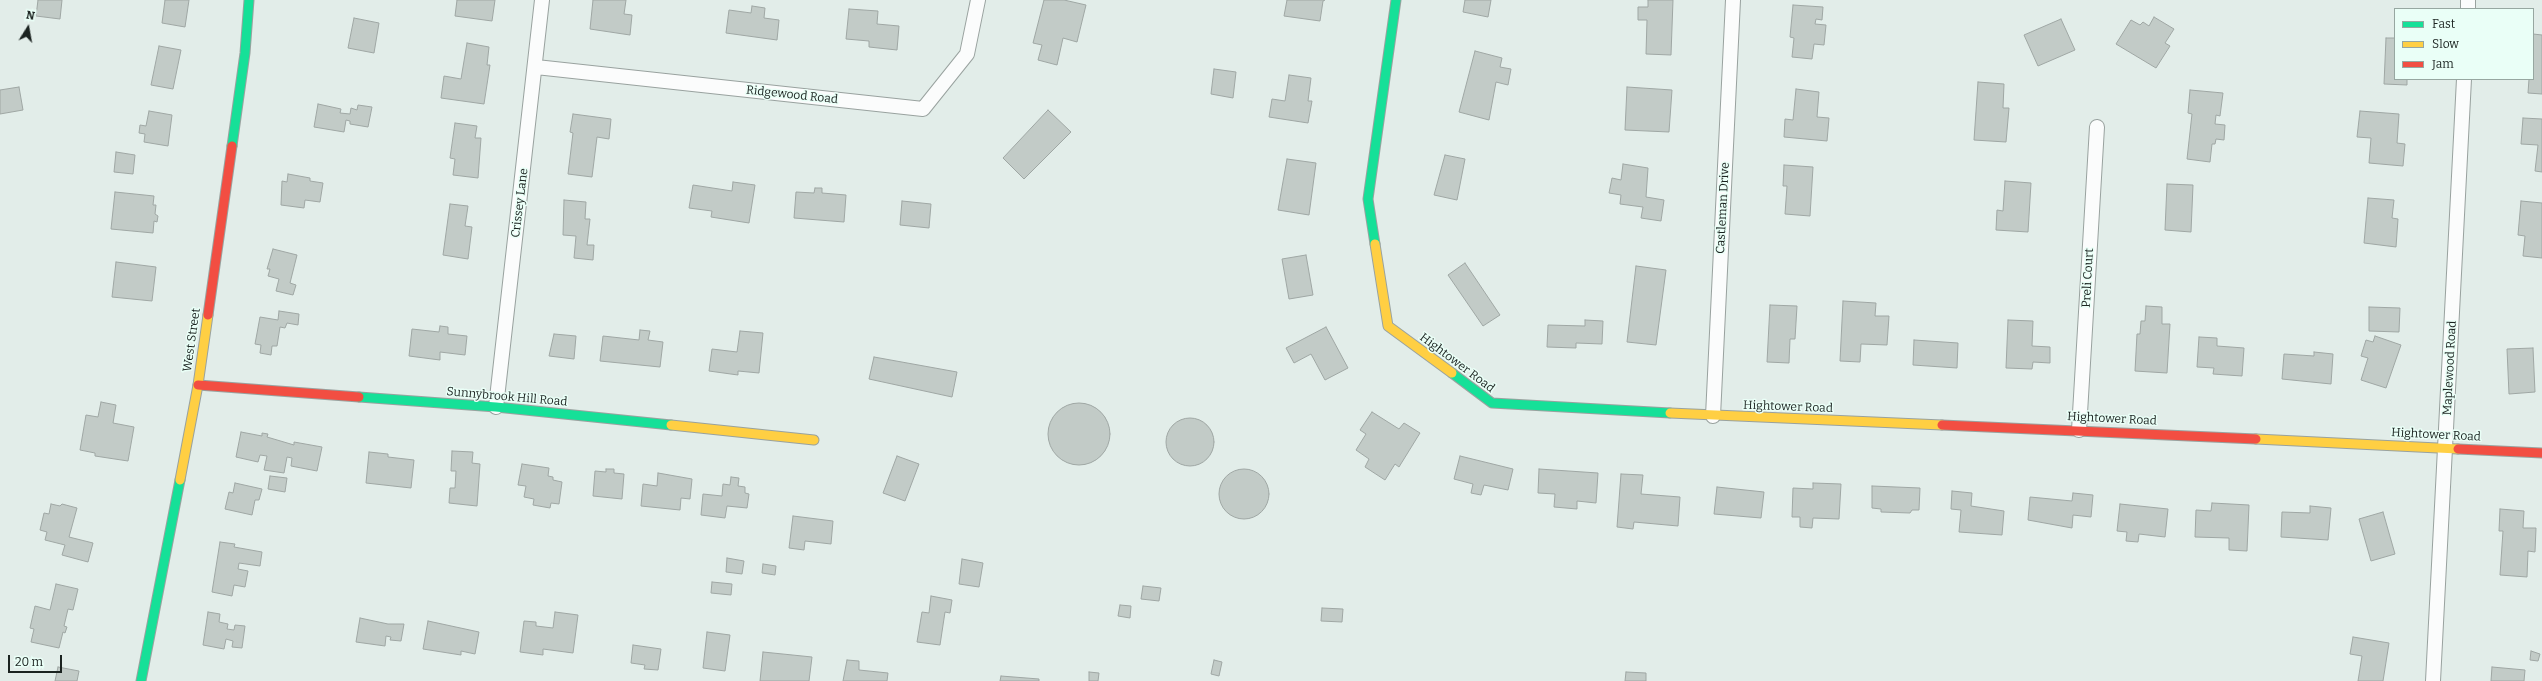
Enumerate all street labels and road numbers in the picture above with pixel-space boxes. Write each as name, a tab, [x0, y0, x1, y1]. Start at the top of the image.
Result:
street label: Ridgewood Road	[745, 83, 839, 107]
street label: Castleman Drive	[1713, 162, 1733, 254]
street label: Crissey Lane	[509, 167, 531, 239]
street label: Preli Court	[2079, 248, 2097, 308]
street label: West Street	[180, 307, 204, 373]
street label: Maplewood Road	[2440, 320, 2460, 416]
street label: Hightower Road	[1417, 330, 1497, 396]
street label: Sunnybrook Hill Road	[446, 385, 568, 409]
street label: Hightower Road	[1743, 398, 1833, 416]
street label: Hightower Road	[2067, 409, 2157, 429]
street label: Hightower Road	[2391, 425, 2481, 445]

